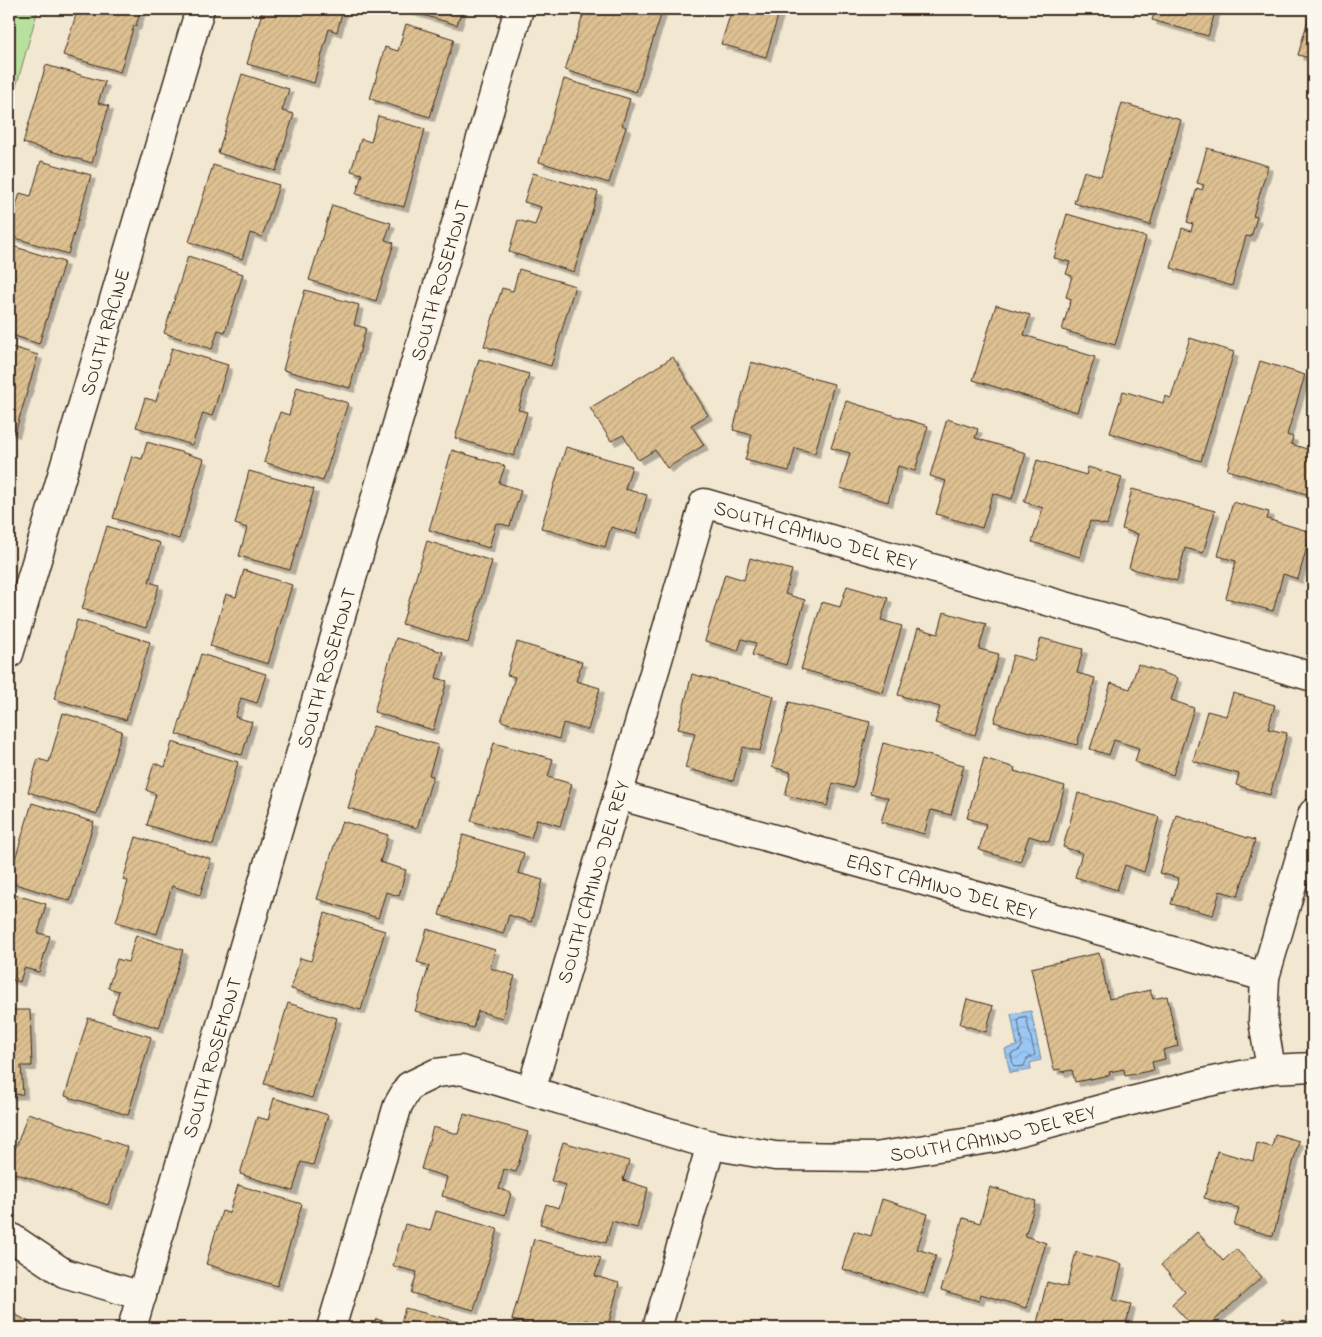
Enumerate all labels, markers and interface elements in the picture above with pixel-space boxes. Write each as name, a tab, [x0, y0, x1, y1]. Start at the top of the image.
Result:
street label: SOUTH ROSEMONT	[405, 197, 479, 365]
street label: SOUTH RACINE	[74, 265, 139, 400]
street label: SOUTH CAMINO DEL REY	[710, 494, 920, 580]
street label: SOUTH ROSEMONT	[291, 585, 365, 752]
street label: SOUTH CAMINO DEL REY	[551, 778, 638, 987]
street label: EAST CAMINO DEL REY	[842, 848, 1040, 929]
street label: SOUTH ROSEMONT	[176, 974, 251, 1142]
street label: SOUTH CAMINO DEL REY	[888, 1099, 1099, 1171]

